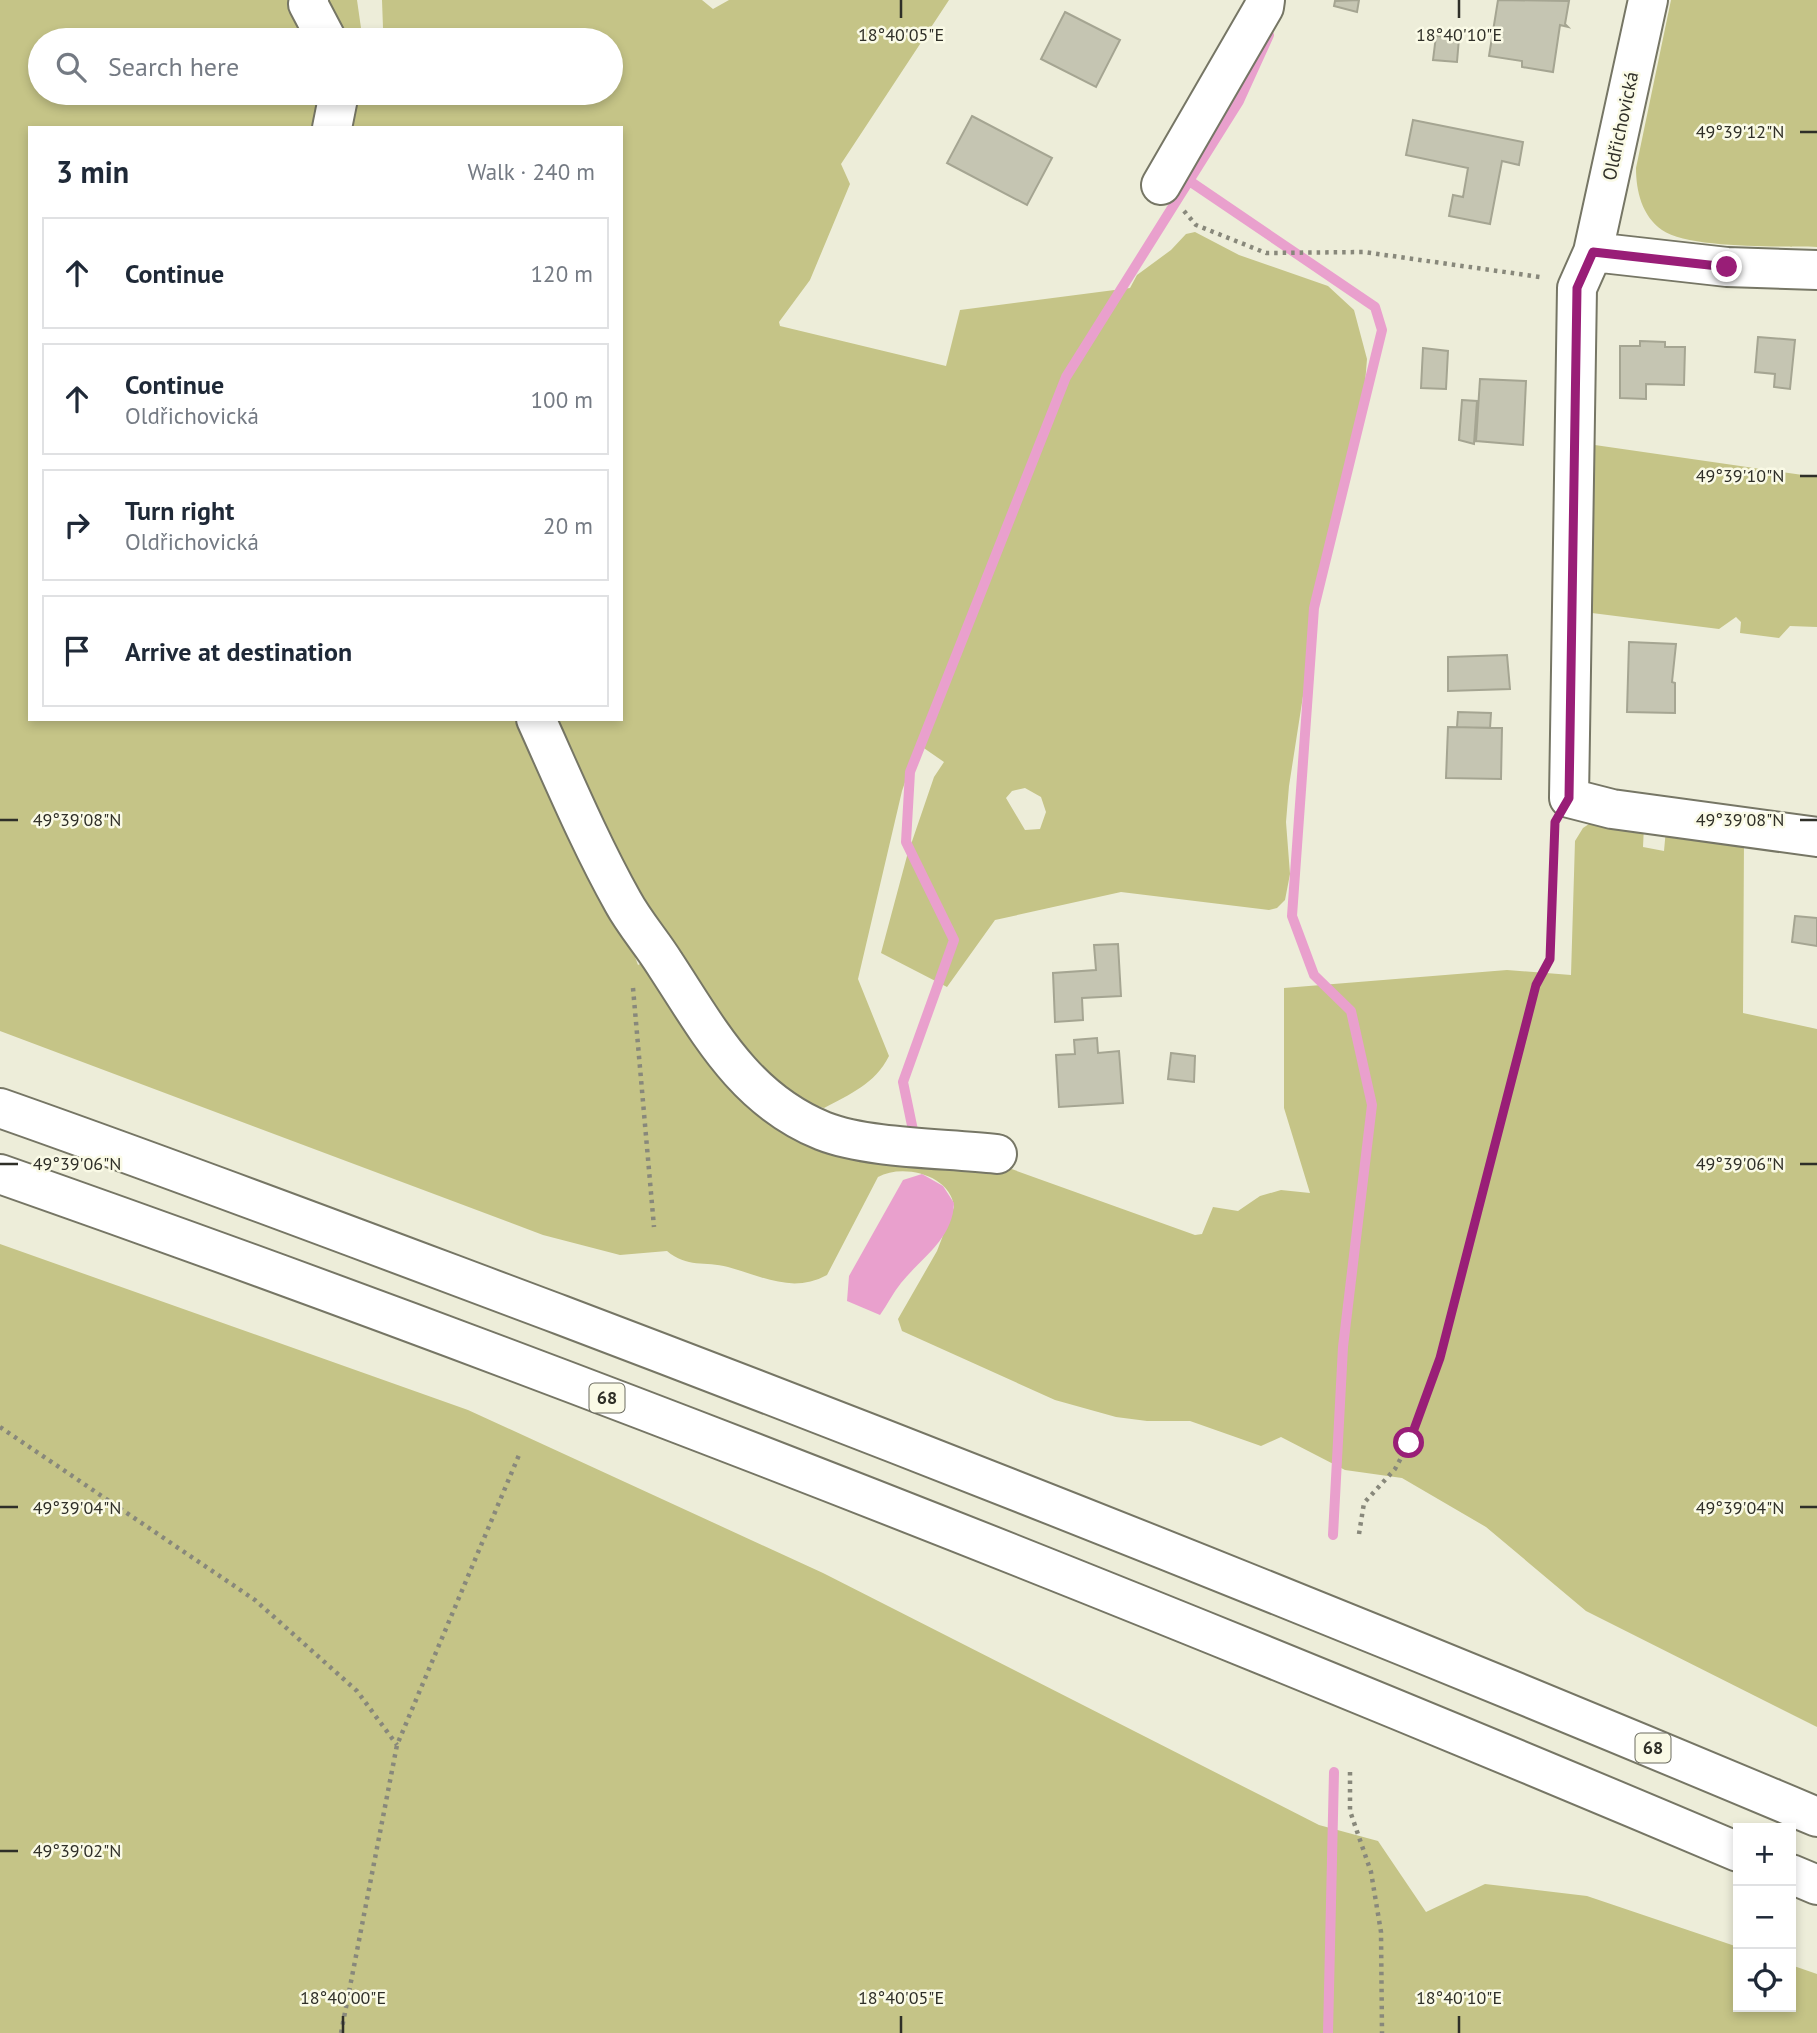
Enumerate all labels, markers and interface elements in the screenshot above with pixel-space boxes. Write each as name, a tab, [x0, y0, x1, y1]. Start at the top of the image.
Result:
text: 18°40'05"E	[858, 23, 944, 46]
text: 18°40'10"E	[1416, 23, 1502, 46]
search box	[28, 28, 623, 105]
icon: search	[52, 48, 90, 86]
text: Search here	[108, 50, 239, 83]
street label: Oldřichovická	[1597, 69, 1643, 183]
text: 49°39'12"N	[1696, 120, 1784, 143]
text: 3 min	[56, 152, 129, 191]
text: Walk · 240 m	[468, 157, 595, 186]
route end	[1711, 251, 1742, 282]
icon: ahead	[58, 254, 96, 292]
text: Continue	[125, 257, 224, 290]
text: 120 m	[531, 259, 593, 288]
text: Continue	[125, 368, 224, 401]
icon: ahead	[58, 380, 96, 418]
text: 100 m	[531, 385, 593, 414]
text: Oldřichovická	[125, 401, 259, 430]
text: 49°39'10"N	[1696, 464, 1784, 487]
text: Turn right	[125, 494, 234, 527]
icon: right	[58, 506, 96, 544]
text: 20 m	[543, 511, 593, 540]
text: Oldřichovická	[125, 527, 259, 556]
icon: arrive	[58, 632, 96, 670]
text: Arrive at destination	[125, 635, 352, 668]
text: 49°39'08"N	[33, 808, 121, 831]
text: 49°39'08"N	[1696, 808, 1784, 831]
text: 49°39'06"N	[33, 1152, 121, 1175]
text: 49°39'06"N	[1696, 1152, 1784, 1175]
road number: 68	[590, 1384, 624, 1413]
route start	[1393, 1427, 1424, 1458]
text: 49°39'04"N	[33, 1496, 121, 1519]
text: 49°39'04"N	[1696, 1496, 1784, 1519]
road number: 68	[1636, 1734, 1670, 1763]
map controls	[1733, 1823, 1796, 2012]
button: +	[1733, 1823, 1796, 1886]
text: 49°39'02"N	[33, 1839, 121, 1862]
button: −	[1733, 1886, 1796, 1949]
button: locate	[1733, 1949, 1796, 2012]
text: 18°40'00"E	[300, 1986, 386, 2009]
text: 18°40'05"E	[858, 1986, 944, 2009]
text: 18°40'10"E	[1416, 1986, 1502, 2009]

